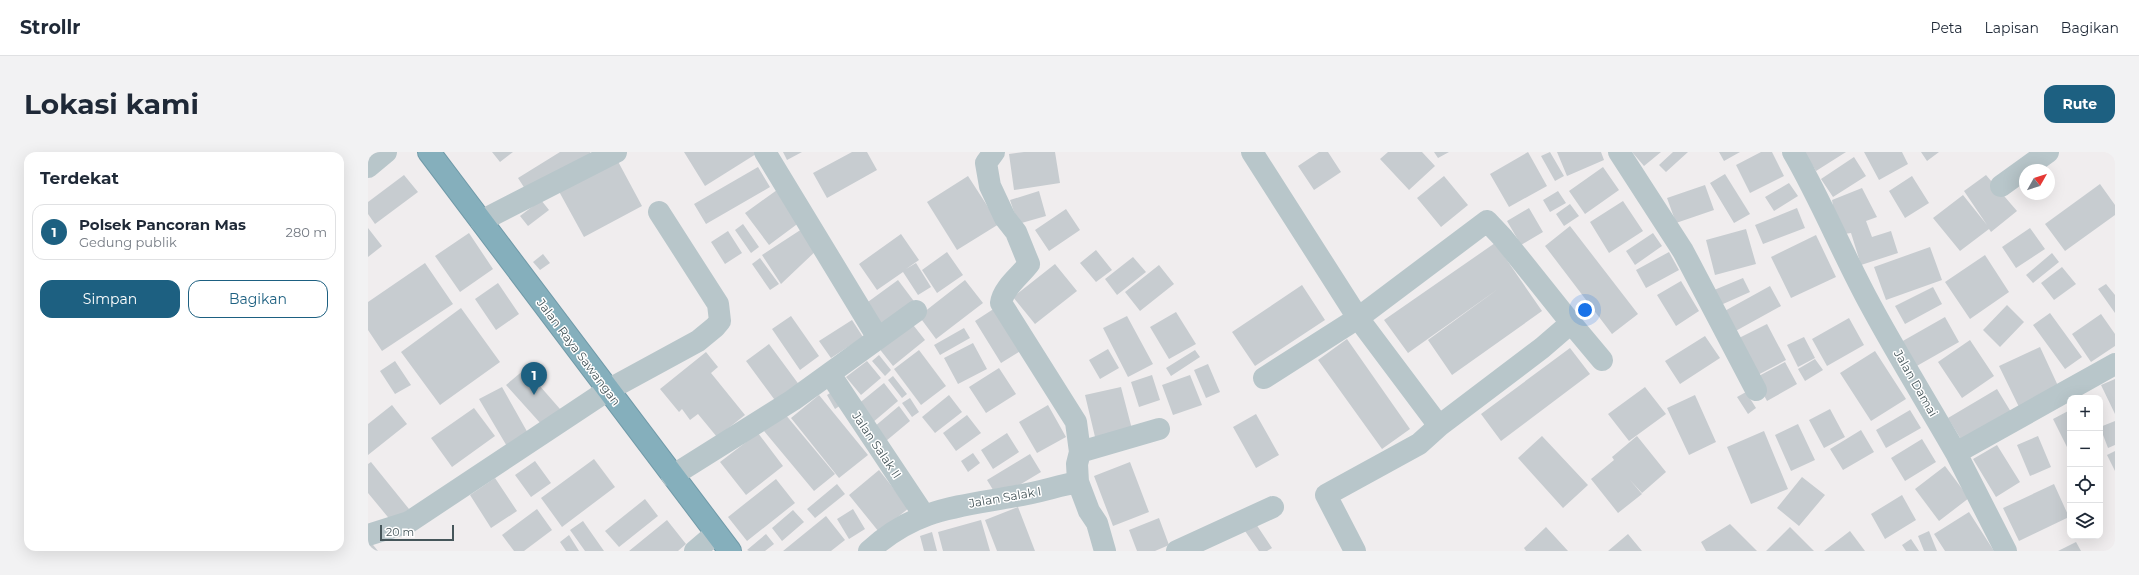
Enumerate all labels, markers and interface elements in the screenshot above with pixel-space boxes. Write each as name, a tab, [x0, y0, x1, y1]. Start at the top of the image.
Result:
text: Strollr	[20, 16, 81, 39]
text: Peta	[1931, 19, 1963, 37]
text: Lapisan	[1985, 19, 2039, 37]
text: Bagikan	[2061, 19, 2119, 37]
button: Rute	[2044, 85, 2115, 123]
text: Lokasi kami	[24, 87, 199, 121]
north arrow	[2019, 164, 2055, 200]
text: Terdekat	[40, 168, 119, 188]
text: Polsek Pancoran Mas	[79, 215, 246, 234]
text: 1	[51, 224, 57, 240]
text: 280 m	[286, 224, 327, 240]
text: Gedung publik	[79, 234, 177, 250]
button: Simpan	[40, 280, 180, 318]
button: Bagikan	[188, 280, 328, 318]
street label: Jalan Raya Sawangan	[533, 295, 624, 408]
your location	[1575, 300, 1595, 320]
street label: Jalan Damai	[1890, 346, 1941, 419]
pin: 1	[521, 362, 547, 395]
map controls	[2067, 395, 2103, 539]
button: +	[2067, 395, 2103, 431]
street label: Jalan Salak II	[849, 408, 905, 481]
button: −	[2067, 431, 2103, 467]
button: locate	[2067, 467, 2103, 503]
street label: Jalan Salak I	[967, 483, 1042, 511]
button: layers	[2067, 503, 2103, 539]
scale bar	[380, 523, 454, 542]
text: 20 m	[386, 525, 414, 539]

